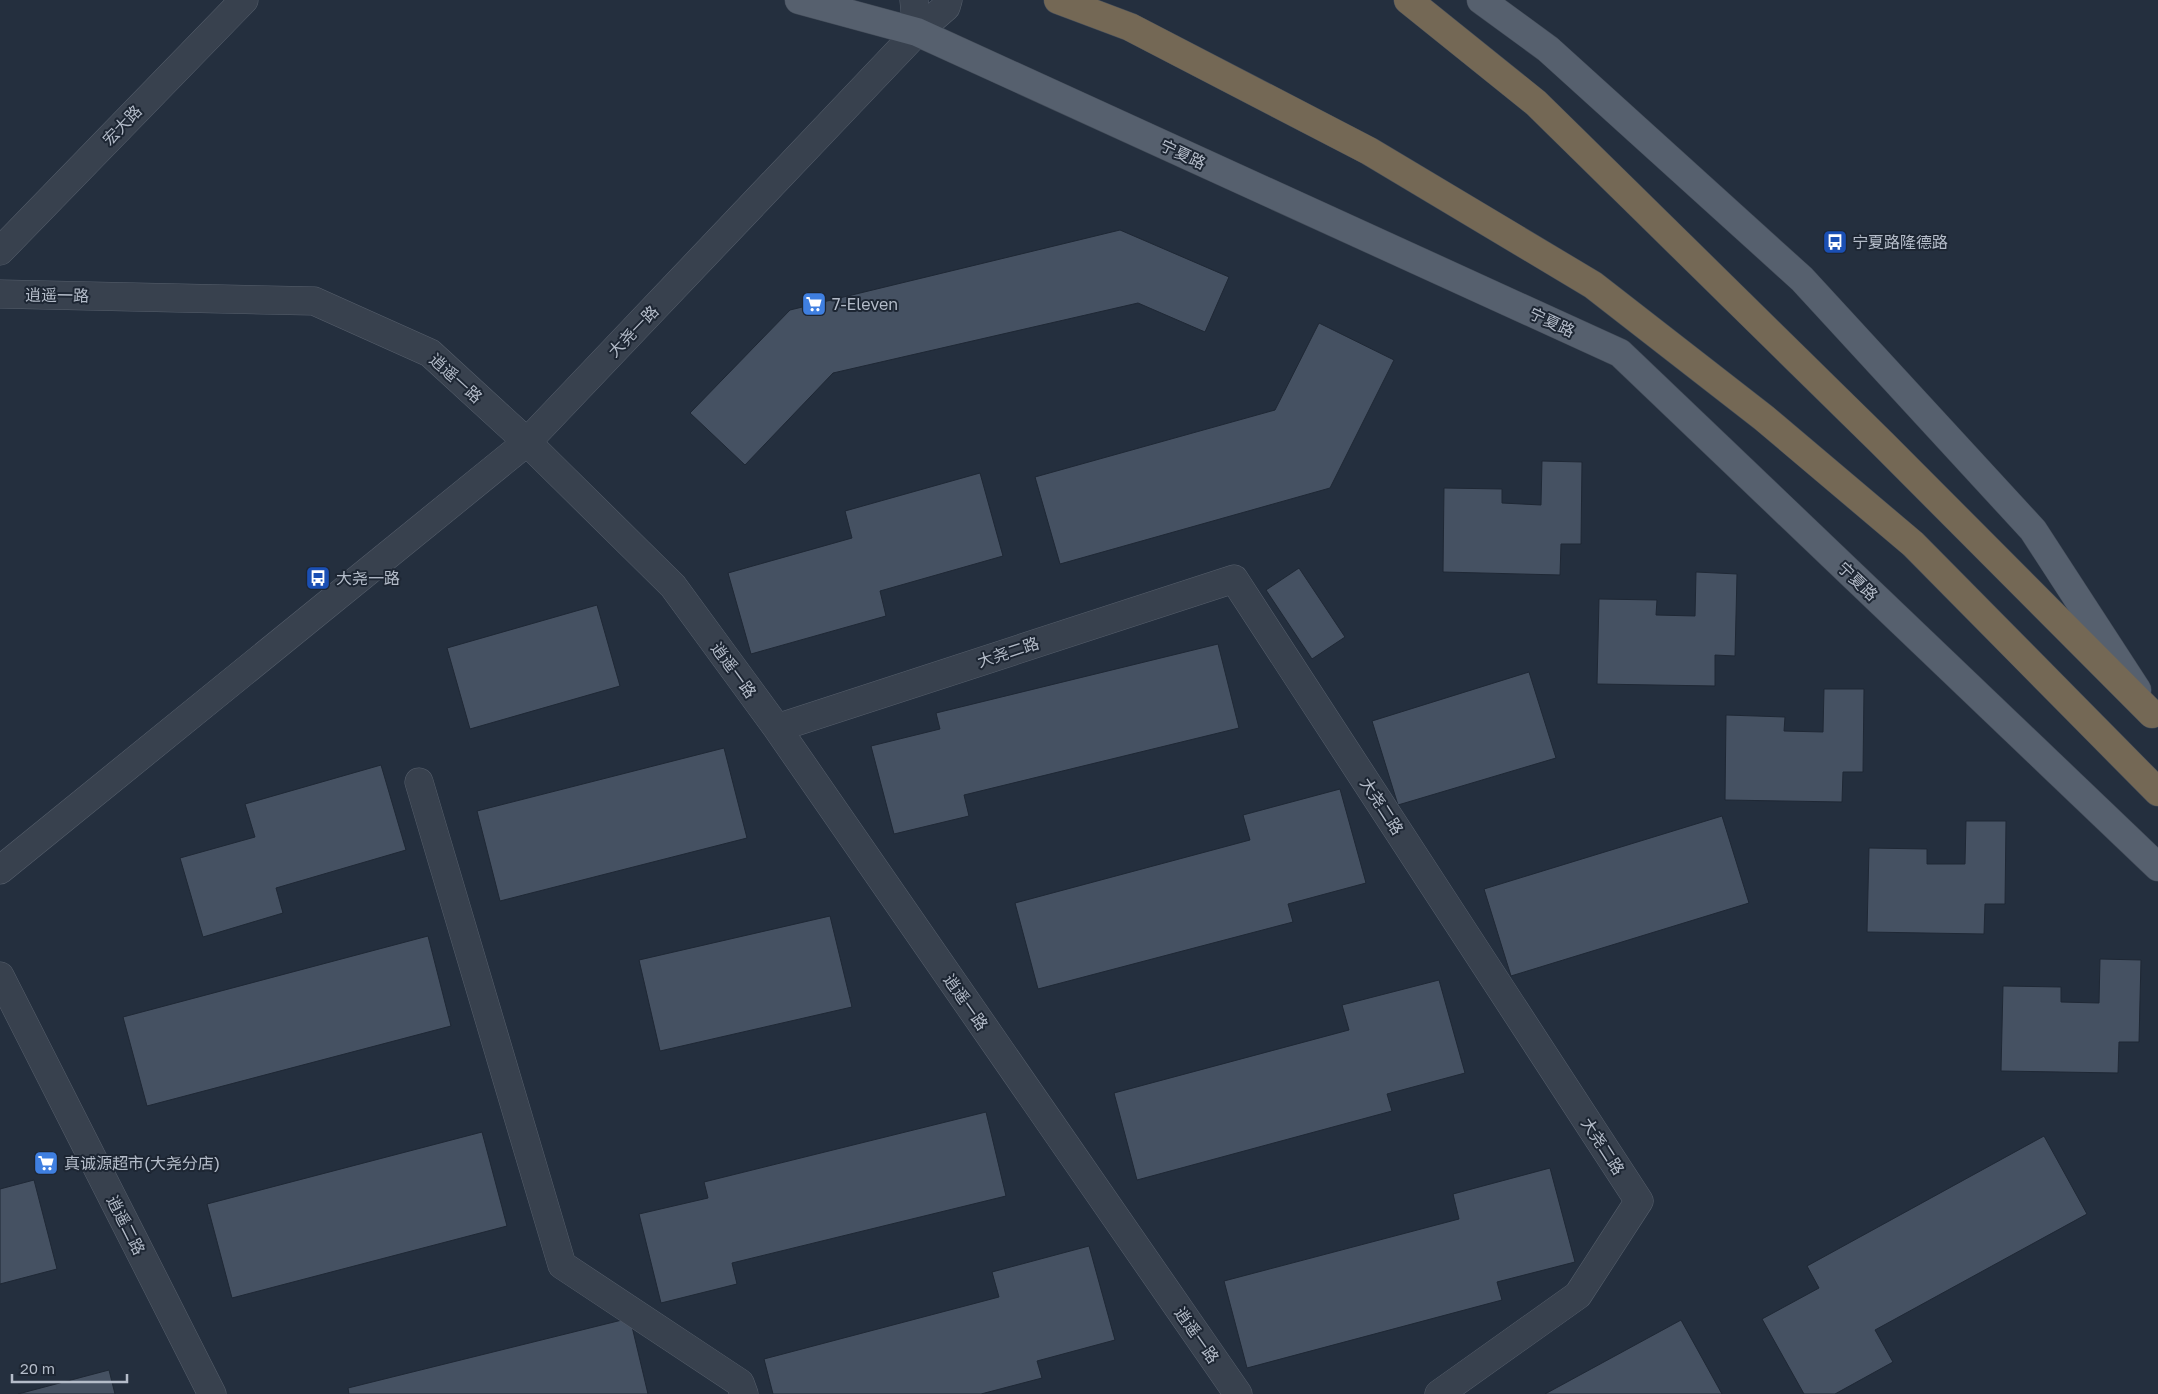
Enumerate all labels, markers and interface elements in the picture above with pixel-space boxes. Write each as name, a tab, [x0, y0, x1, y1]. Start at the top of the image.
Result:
street label: 宏大路	[98, 101, 146, 149]
street label: 宁夏路	[1157, 135, 1209, 173]
bus stop icon: 宁夏路隆德路	[1822, 229, 1848, 255]
place label: 宁夏路隆德路	[1852, 232, 1948, 252]
street label: 逍遥一路	[25, 284, 89, 306]
supermarket icon: 7-Eleven	[801, 291, 827, 317]
place label: 7-Eleven	[832, 294, 898, 314]
street label: 大尧一路	[604, 301, 662, 361]
street label: 宁夏路	[1526, 303, 1578, 341]
street label: 逍遥一路	[426, 349, 486, 407]
street label: 宁夏路	[1834, 557, 1882, 605]
bus stop icon: 大尧一路	[305, 565, 331, 591]
place label: 大尧一路	[336, 568, 400, 588]
street label: 大尧二路	[974, 633, 1042, 671]
street label: 逍遥一路	[707, 638, 761, 702]
street label: 大尧二路	[1356, 774, 1408, 838]
street label: 逍遥一路	[939, 970, 993, 1034]
street label: 大尧二路	[1577, 1114, 1629, 1178]
supermarket icon: 真诚源超市(大尧分店)	[33, 1150, 59, 1176]
place label: 真诚源超市(大尧分店)	[64, 1153, 220, 1173]
street label: 逍遥二路	[103, 1192, 149, 1258]
street label: 逍遥一路	[1170, 1303, 1224, 1367]
scale bar	[12, 1352, 128, 1384]
text: 20 m	[20, 1359, 55, 1377]

